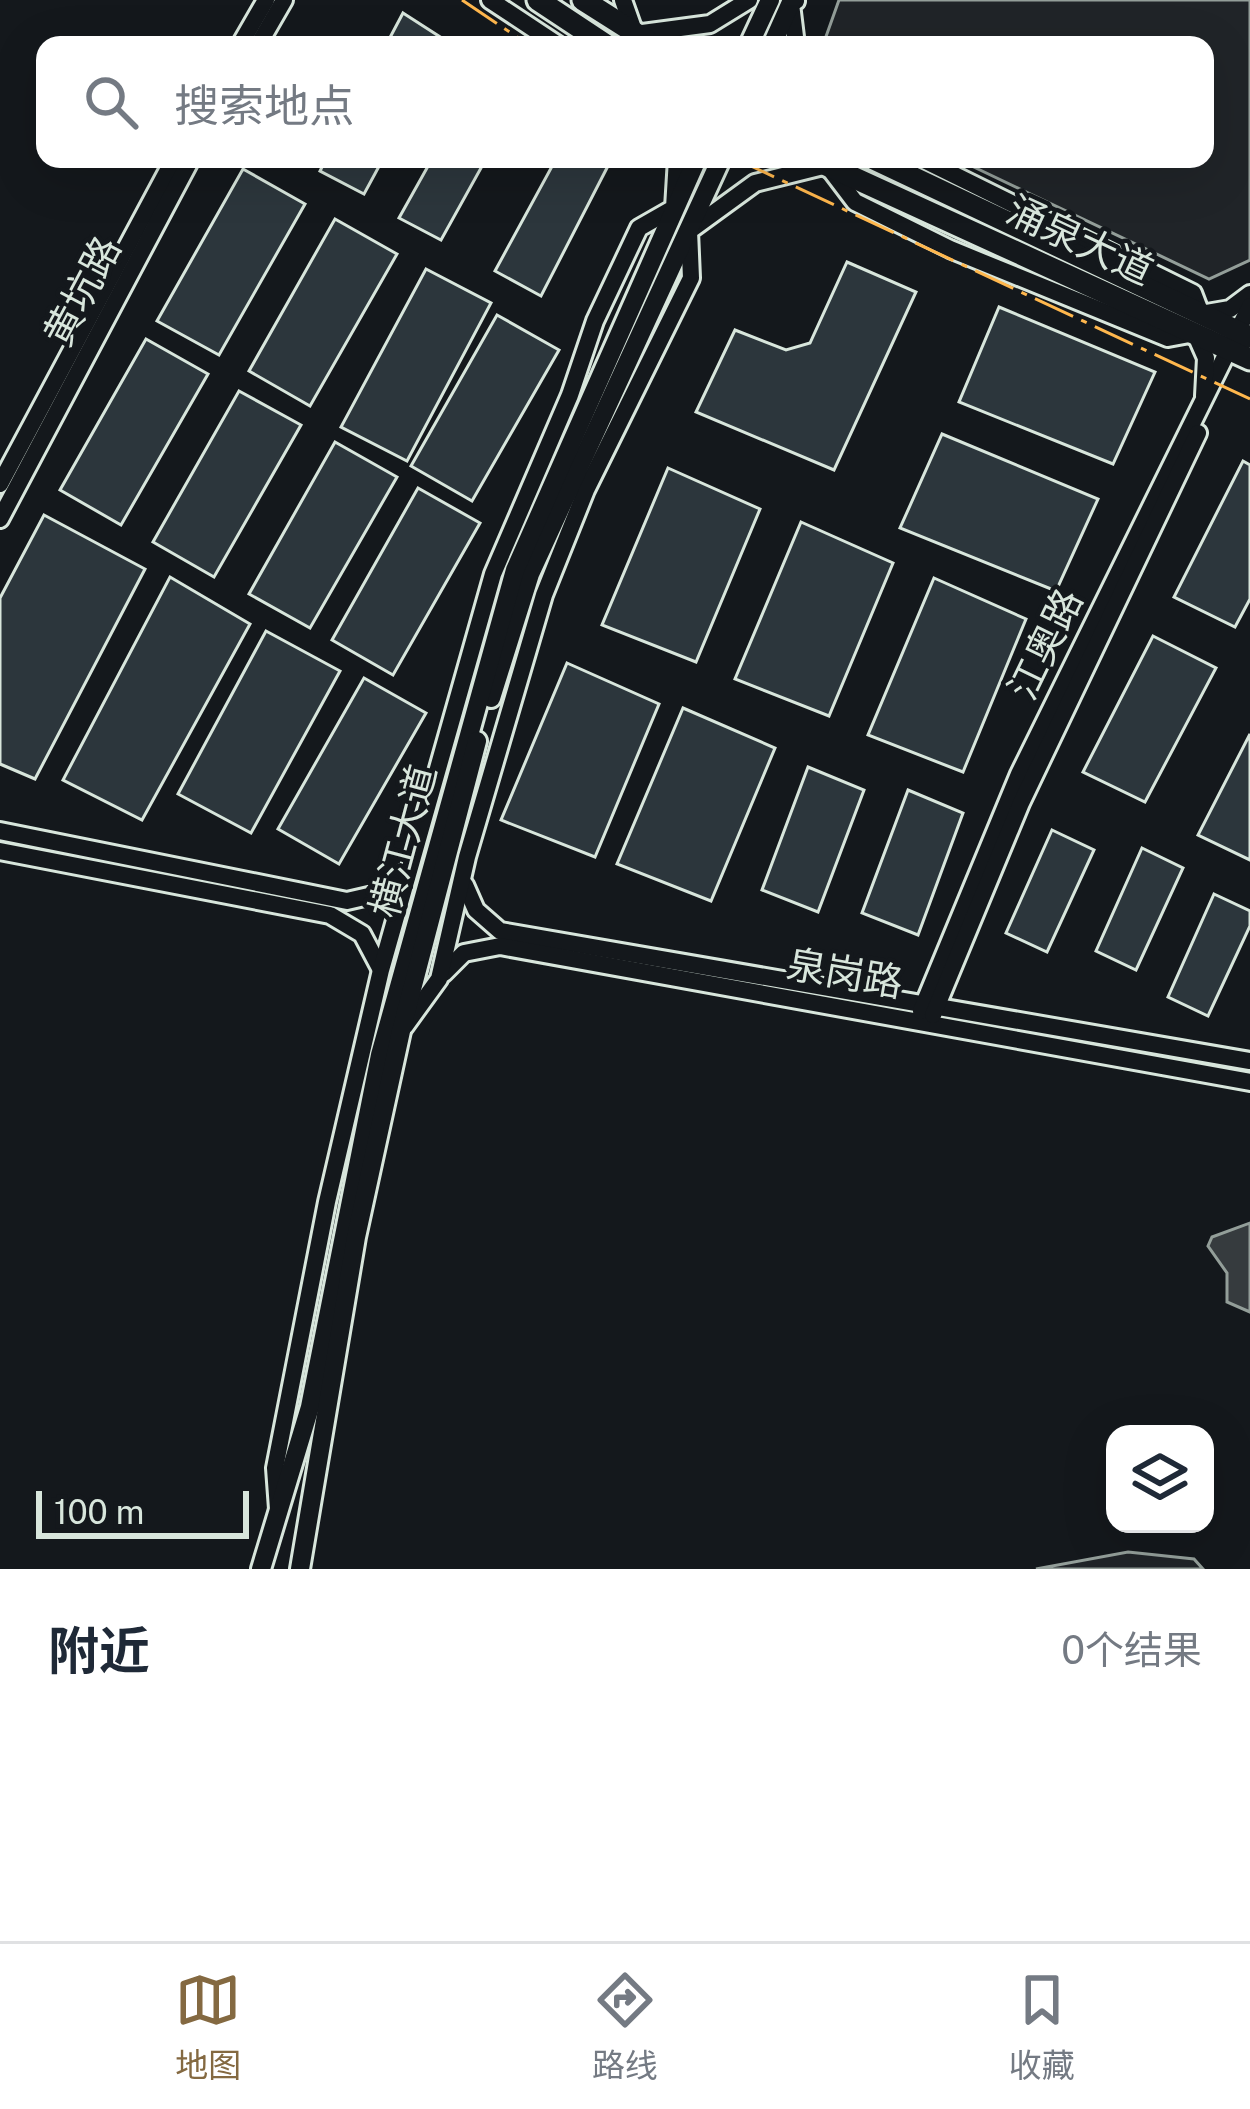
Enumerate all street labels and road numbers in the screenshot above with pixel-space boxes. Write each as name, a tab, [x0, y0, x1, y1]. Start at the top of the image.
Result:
street label: 涌泉大道	[1000, 186, 1160, 294]
street label: 黄坑路	[34, 229, 130, 353]
street label: 江奥路	[999, 581, 1091, 707]
street label: 横江大道	[361, 760, 445, 922]
street label: 泉岗路	[783, 940, 907, 1006]

